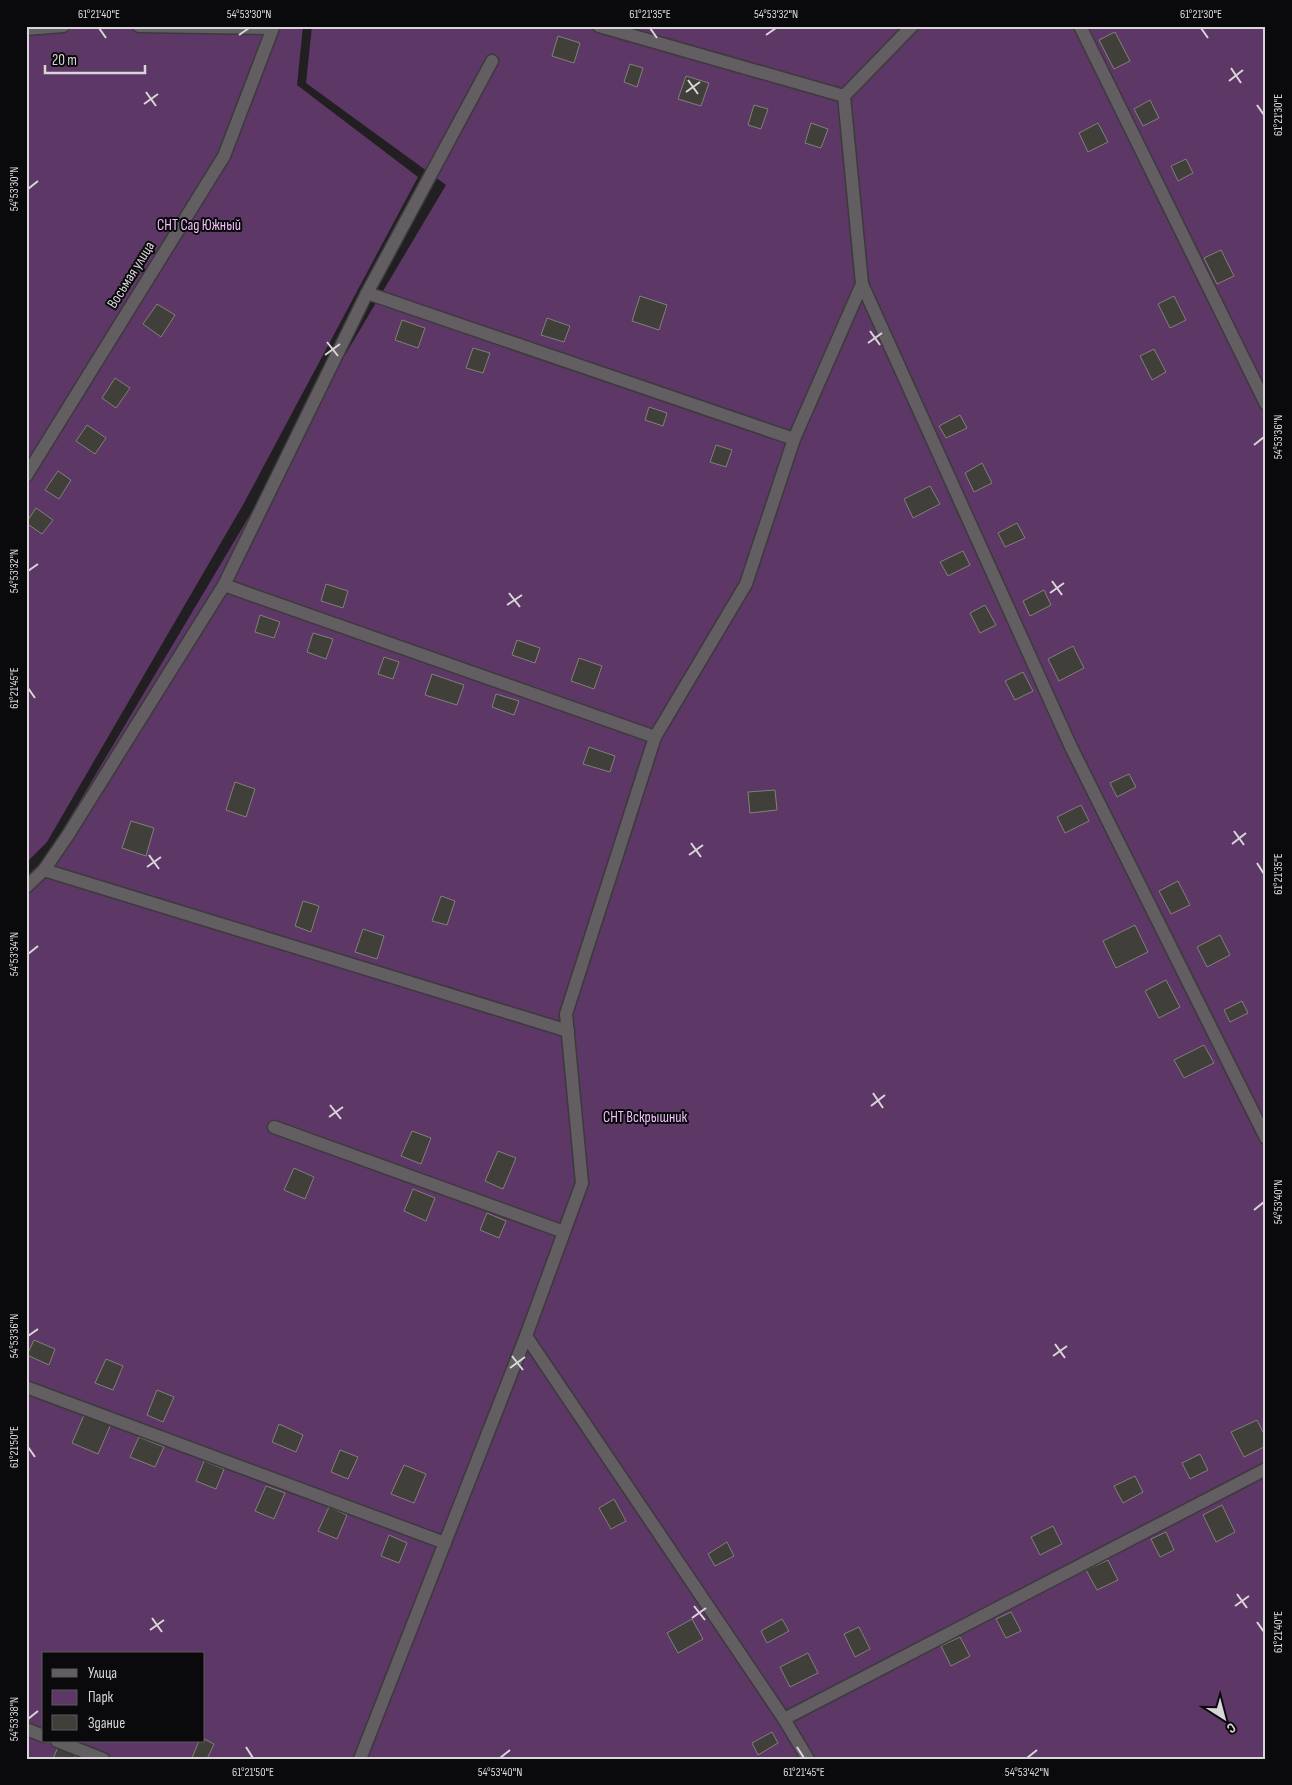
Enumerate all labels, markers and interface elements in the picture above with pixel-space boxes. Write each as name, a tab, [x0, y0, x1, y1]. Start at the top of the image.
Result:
text: 61°21'40"E	[78, 7, 120, 22]
text: 54°53'30"N	[227, 7, 271, 22]
text: 61°21'35"E	[629, 7, 671, 22]
text: 54°53'32"N	[754, 7, 798, 22]
text: 61°21'30"E	[1180, 7, 1222, 22]
scale bar	[45, 42, 145, 74]
text: 20 m	[52, 51, 77, 70]
text: 61°21'30"E	[1271, 94, 1286, 136]
text: 54°53'30"N	[7, 167, 22, 211]
park label: СНТ Сад Южный	[157, 216, 241, 235]
street label: Восьмая улица	[103, 238, 159, 312]
text: 54°53'36"N	[1271, 415, 1286, 459]
text: 54°53'32"N	[7, 549, 22, 593]
text: 61°21'45"E	[7, 667, 22, 709]
text: 61°21'35"E	[1271, 853, 1286, 895]
text: 54°53'34"N	[7, 932, 22, 976]
park label: СНТ Вскрышник	[603, 1108, 687, 1127]
text: 54°53'40"N	[1271, 1180, 1286, 1224]
text: 54°53'36"N	[7, 1314, 22, 1358]
text: 61°21'50"E	[7, 1426, 22, 1468]
text: 61°21'40"E	[1271, 1611, 1286, 1653]
legend	[42, 1652, 205, 1742]
text: Улица	[88, 1664, 117, 1683]
text: Парк	[88, 1688, 114, 1707]
north arrow	[1200, 1692, 1250, 1742]
text: 54°53'38"N	[7, 1697, 22, 1741]
text: Здание	[88, 1714, 125, 1733]
text: С	[1223, 1719, 1239, 1737]
text: 61°21'50"E	[232, 1765, 274, 1780]
text: 54°53'40"N	[478, 1765, 522, 1780]
text: 61°21'45"E	[783, 1765, 825, 1780]
text: 54°53'42"N	[1005, 1765, 1049, 1780]

